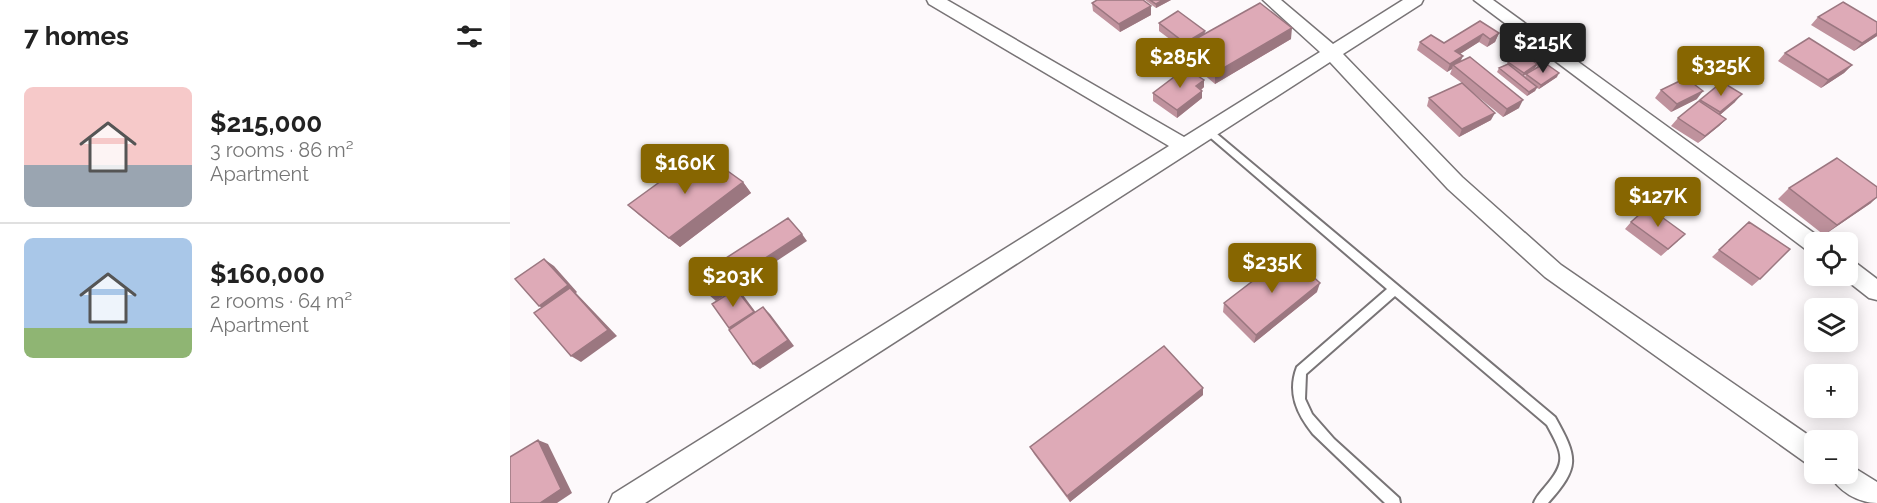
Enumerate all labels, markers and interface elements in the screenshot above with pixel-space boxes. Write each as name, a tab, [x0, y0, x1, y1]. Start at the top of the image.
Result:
icon: filters	[453, 20, 486, 53]
text: 7 homes	[24, 21, 129, 51]
pin: $215K	[1501, 23, 1585, 74]
text: $215K	[1514, 30, 1572, 54]
pin: $285K	[1138, 38, 1222, 89]
text: $285K	[1150, 45, 1210, 69]
pin: $325K	[1679, 46, 1763, 97]
text: $325K	[1691, 53, 1751, 77]
text: $215,000	[210, 108, 322, 138]
icon: home	[72, 111, 144, 183]
text: 3 rooms · 86 m²	[210, 138, 353, 162]
pin: $160K	[643, 144, 727, 195]
text: $160K	[655, 151, 715, 175]
text: Apartment	[210, 162, 309, 186]
pin: $127K	[1616, 177, 1700, 228]
text: $127K	[1629, 184, 1687, 208]
map controls	[1804, 232, 1858, 484]
button: locate	[1804, 232, 1858, 286]
pin: $235K	[1230, 243, 1314, 294]
text: $235K	[1242, 250, 1302, 274]
pin: $203K	[691, 257, 775, 308]
text: $160,000	[210, 259, 325, 289]
icon: home	[72, 262, 144, 334]
text: $203K	[703, 264, 763, 288]
text: 2 rooms · 64 m²	[210, 289, 352, 313]
button: layers	[1804, 298, 1858, 352]
text: Apartment	[210, 313, 309, 337]
button: +	[1804, 364, 1858, 418]
button: −	[1804, 430, 1858, 484]

